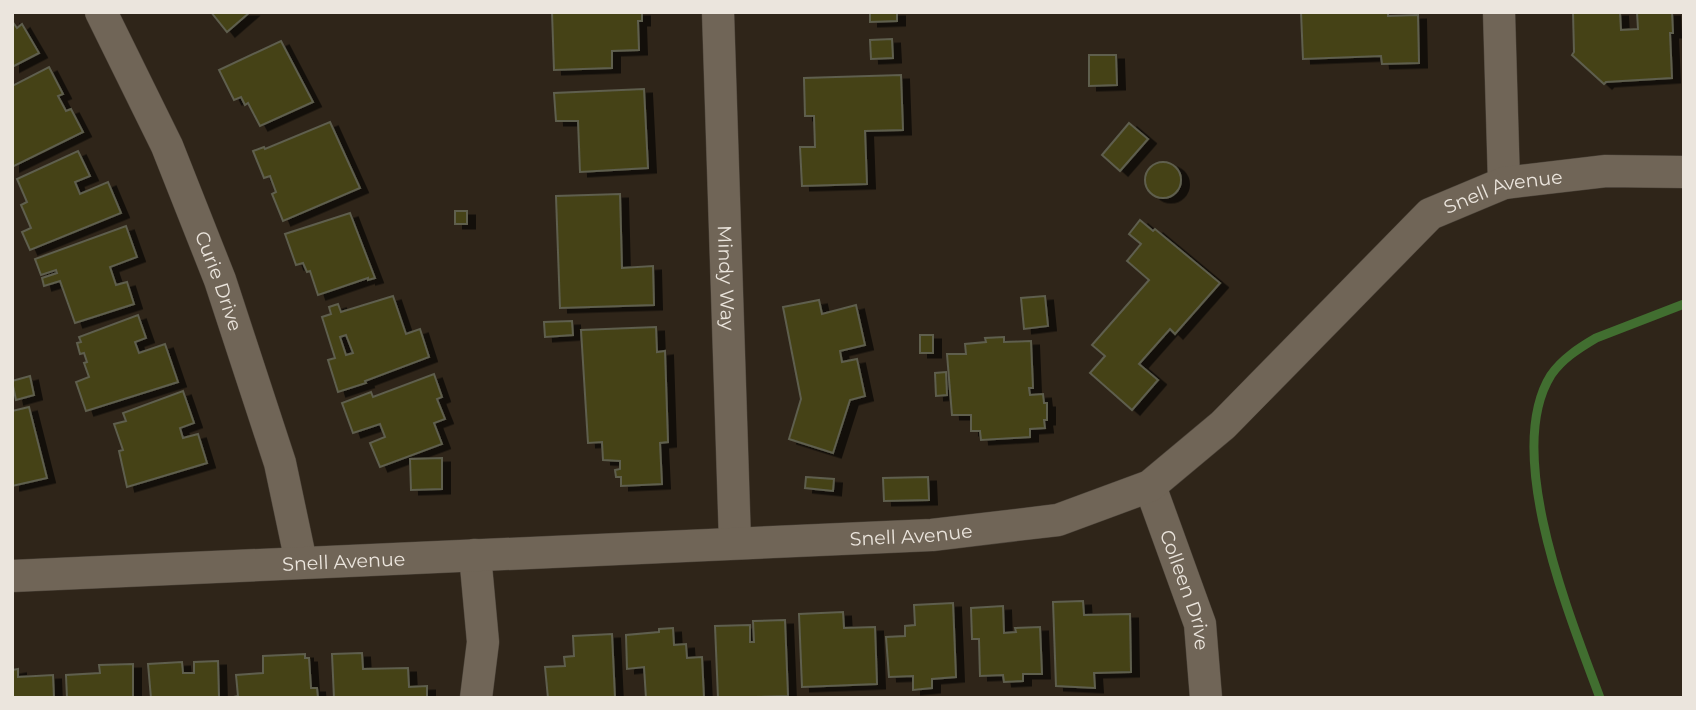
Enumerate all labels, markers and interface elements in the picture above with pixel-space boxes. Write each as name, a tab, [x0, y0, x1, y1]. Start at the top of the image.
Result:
street label: Snell Avenue	[1440, 165, 1564, 219]
street label: Mindy Way	[713, 225, 739, 332]
street label: Curie Drive	[190, 228, 247, 334]
street label: Snell Avenue	[849, 519, 974, 551]
street label: Colleen Drive	[1155, 527, 1213, 651]
street label: Snell Avenue	[282, 547, 406, 576]

